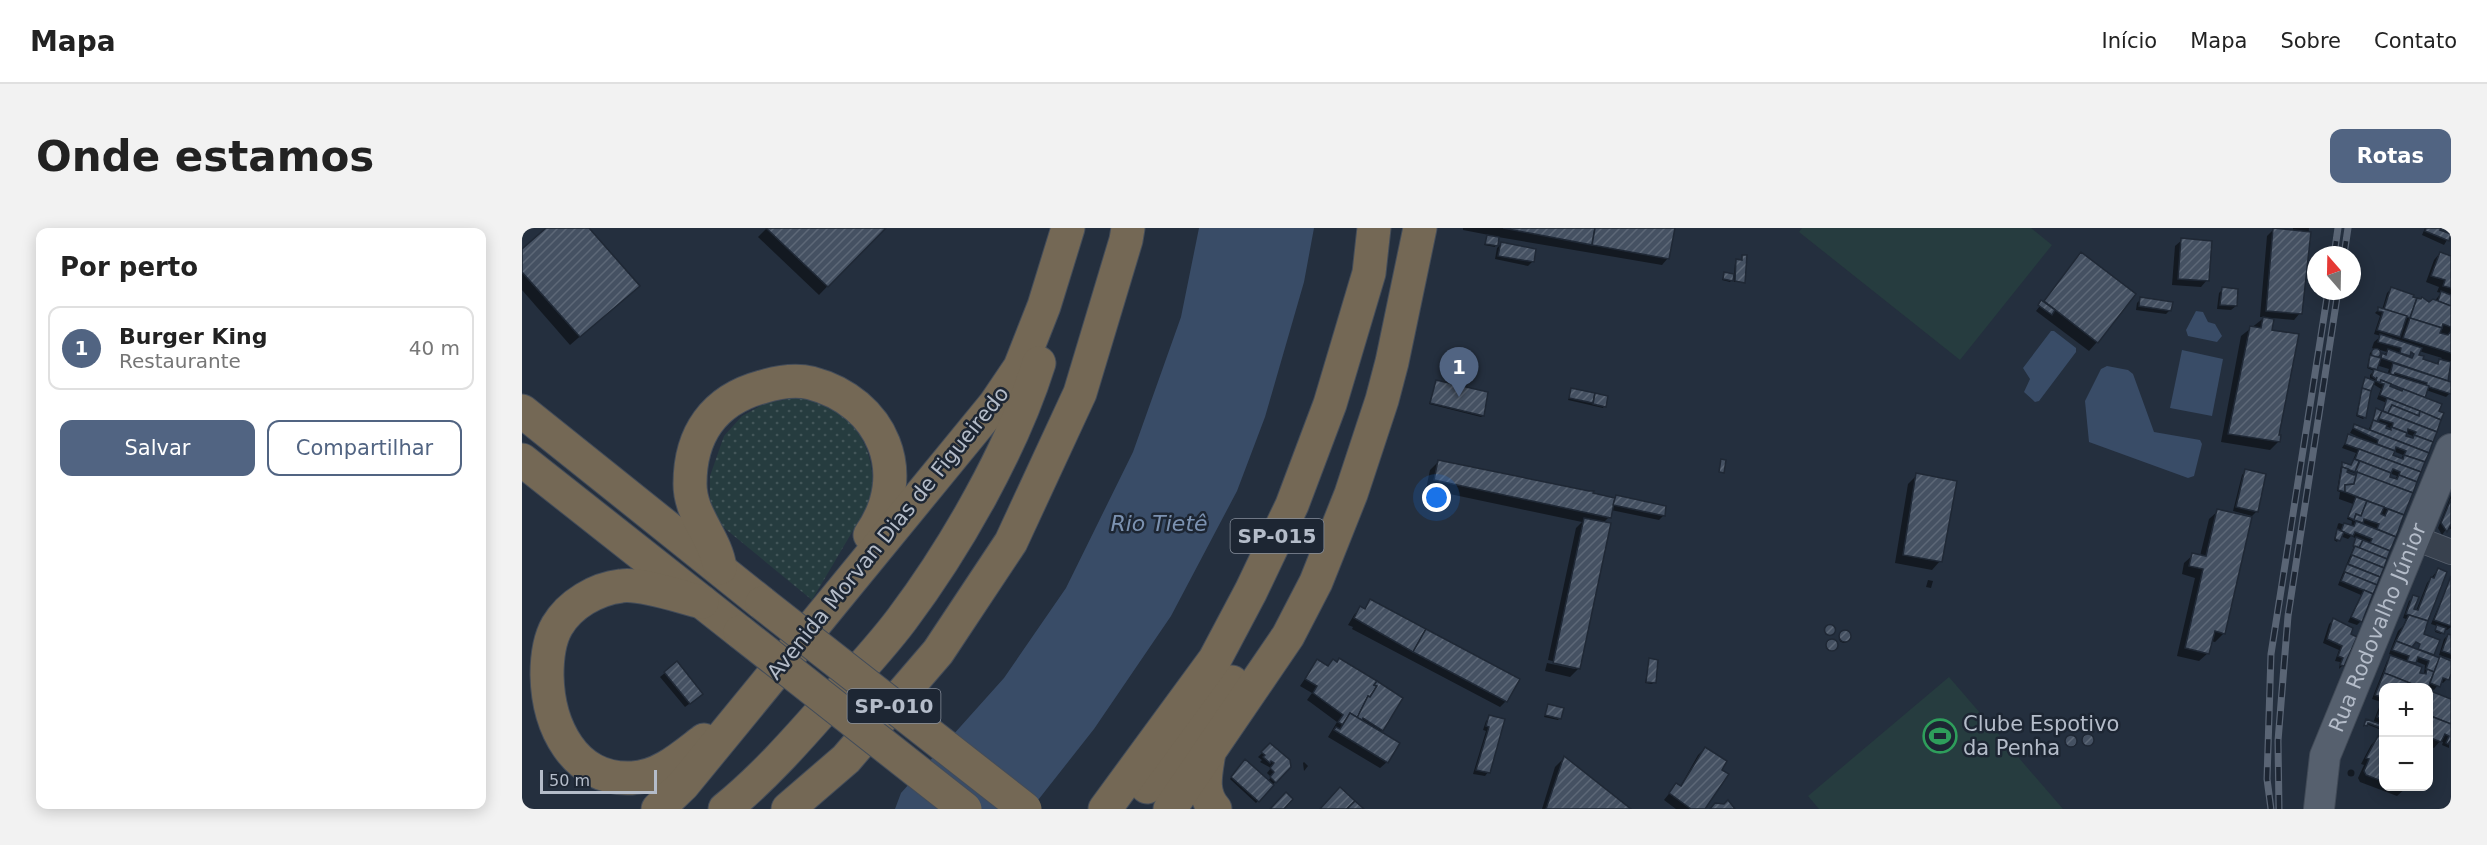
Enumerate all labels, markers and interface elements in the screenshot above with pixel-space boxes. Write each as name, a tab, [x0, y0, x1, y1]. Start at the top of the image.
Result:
text: Mapa	[30, 25, 116, 58]
text: Início	[2102, 29, 2157, 53]
text: Mapa	[2190, 29, 2247, 53]
text: Sobre	[2280, 29, 2341, 53]
text: Contato	[2374, 29, 2457, 53]
button: Rotas	[2330, 129, 2451, 183]
text: Onde estamos	[36, 132, 374, 181]
north arrow	[2307, 246, 2361, 300]
text: Por perto	[60, 252, 198, 282]
text: Burger King	[119, 324, 267, 349]
text: 1	[75, 336, 88, 360]
text: 40 m	[409, 336, 460, 360]
pin: 1	[1440, 348, 1478, 397]
text: Restaurante	[119, 349, 241, 373]
street label: Avenida Morvan Dias de Figueiredo	[762, 382, 1014, 684]
button: Salvar	[60, 420, 255, 476]
button: Compartilhar	[267, 420, 462, 476]
your location	[1422, 483, 1451, 512]
water label: Rio Tietê	[1110, 511, 1208, 536]
road number: SP-015	[1230, 519, 1323, 553]
street label: Rua Rodovalho Júnior	[2324, 519, 2431, 736]
map controls	[2379, 683, 2433, 791]
button: +	[2379, 683, 2433, 737]
road number: SP-010	[848, 689, 940, 723]
place label: Clube Espotivo da Penha	[1963, 712, 2119, 760]
sports icon: Clube Espotivo da Penha	[1922, 718, 1958, 754]
button: −	[2379, 737, 2433, 791]
scale bar	[540, 767, 657, 794]
text: 50 m	[549, 771, 590, 790]

